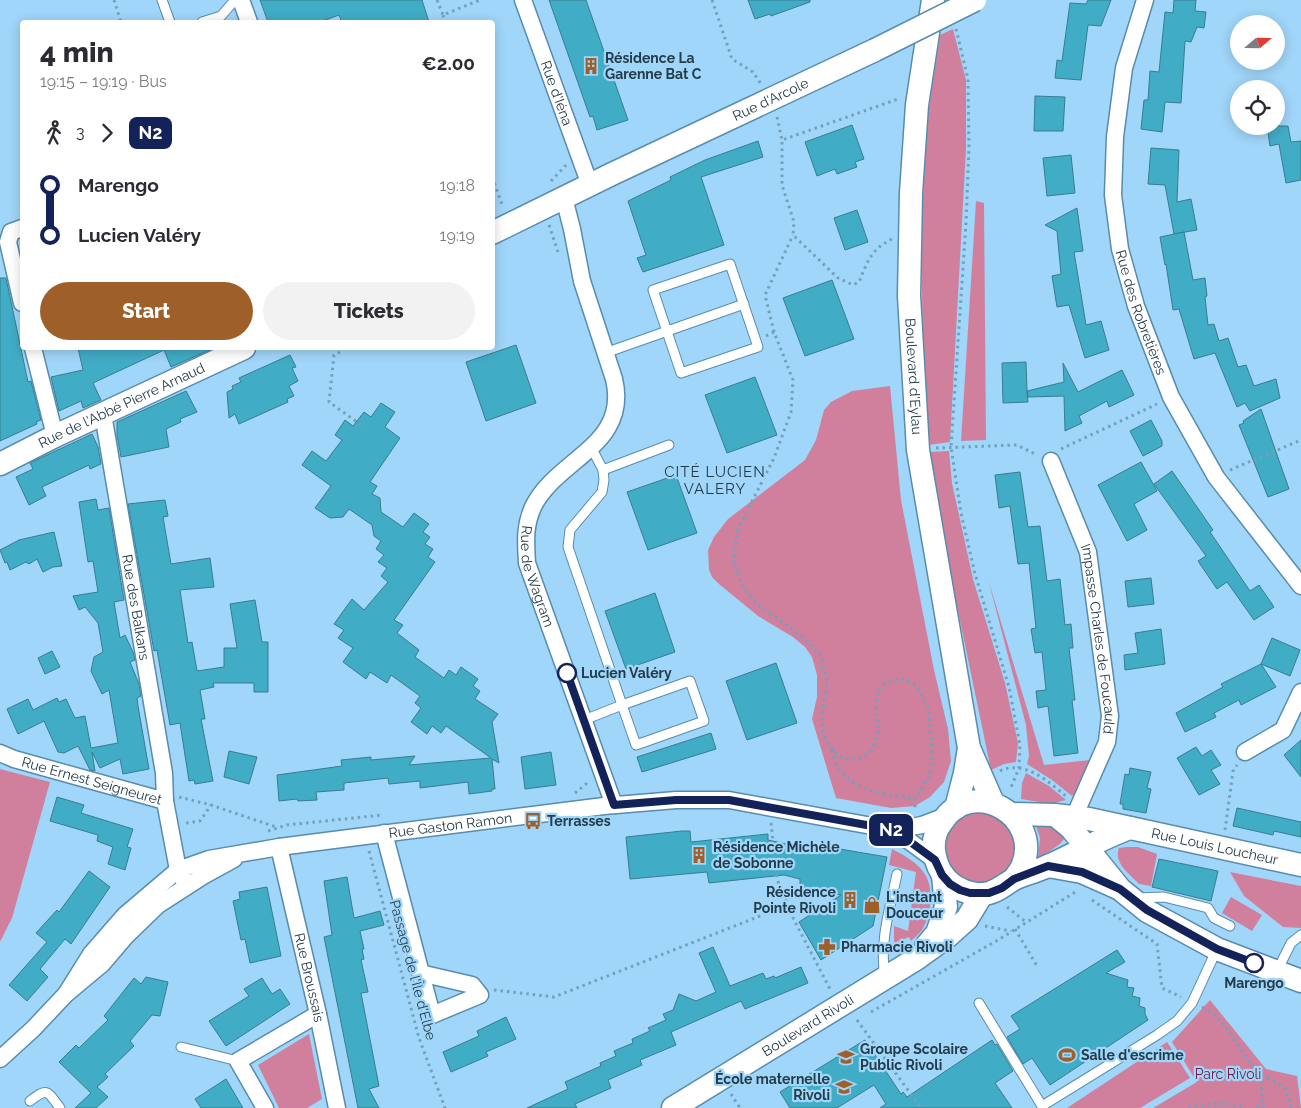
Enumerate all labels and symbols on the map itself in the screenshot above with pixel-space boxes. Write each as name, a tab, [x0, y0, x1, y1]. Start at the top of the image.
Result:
north arrow	[1230, 15, 1285, 70]
place label: Résidence La Garenne Bat C	[605, 50, 702, 82]
building icon: Résidence La Garenne Bat C	[581, 56, 601, 76]
street label: Rue d'Iéna	[538, 58, 576, 128]
street label: Rue d'Arcole	[730, 75, 811, 124]
street label: Rue des Robretières	[1113, 248, 1170, 377]
street label: Boulevard d'Eylau	[902, 318, 925, 435]
street label: Rue de l'Abbé Pierre Arnaud	[36, 359, 207, 451]
district label: CITÉ LUCIEN VALERY	[664, 463, 766, 498]
street label: Rue de Wagram	[518, 525, 557, 629]
street label: Impasse Charles de Foucauld	[1078, 541, 1118, 735]
street label: Rue des Balkans	[119, 553, 153, 662]
marker: Lucien Valéry	[557, 663, 577, 683]
place label: Lucien Valéry	[581, 665, 672, 681]
street label: Rue Ernest Seigneuret	[20, 754, 164, 808]
street label: Rue Gaston Ramon	[388, 810, 513, 841]
bus stop icon: Terrasses	[523, 811, 543, 831]
place label: Terrasses	[547, 813, 611, 829]
line badge: N2	[868, 814, 914, 846]
street label: Rue Louis Loucheur	[1150, 825, 1280, 868]
place label: Résidence Michèle de Sobonne	[713, 839, 840, 871]
building icon: Résidence Michèle de Sobonne	[689, 845, 709, 865]
place label: Résidence Pointe Rivoli	[753, 884, 837, 916]
place label: L'instant Douceur	[886, 889, 944, 921]
building icon: Résidence Pointe Rivoli	[840, 890, 860, 910]
shop icon: L'instant Douceur	[862, 895, 882, 915]
street label: Passage de l'Île d'Elbe	[387, 898, 440, 1042]
street label: Rue Broussais	[291, 931, 327, 1024]
pharmacy icon: Pharmacie Rivoli	[817, 937, 837, 957]
place label: Pharmacie Rivoli	[841, 939, 953, 955]
marker: Marengo	[1244, 953, 1264, 973]
place label: Marengo	[1224, 975, 1284, 991]
street label: Boulevard Rivoli	[759, 991, 856, 1060]
place label: Groupe Scolaire Public Rivoli	[860, 1041, 968, 1073]
sports icon: Salle d'escrime	[1057, 1045, 1077, 1065]
school or university icon: Groupe Scolaire Public Rivoli	[836, 1047, 856, 1067]
place label: Salle d'escrime	[1081, 1047, 1184, 1063]
park label: Parc Rivoli	[1195, 1066, 1261, 1082]
place label: École maternelle Rivoli	[715, 1070, 831, 1103]
school or university icon: École maternelle Rivoli	[834, 1077, 854, 1097]

